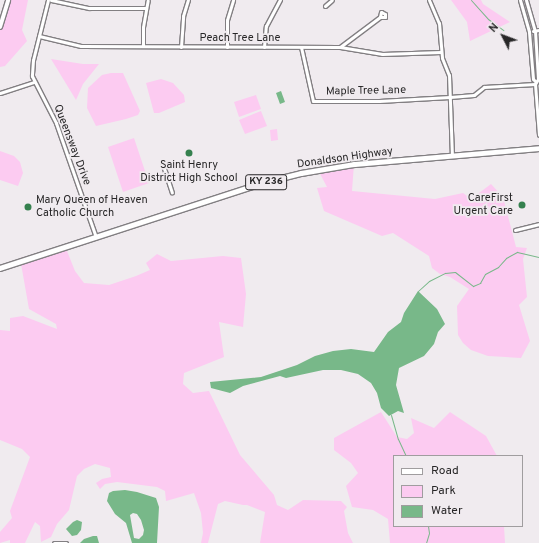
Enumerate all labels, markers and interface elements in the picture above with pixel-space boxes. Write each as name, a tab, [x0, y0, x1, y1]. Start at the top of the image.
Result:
north arrow	[483, 16, 523, 56]
text: N	[486, 20, 502, 36]
street label: Peach Tree Lane	[199, 31, 281, 45]
street label: Maple Tree Lane	[326, 84, 406, 98]
street label: Queensway Drive	[51, 103, 93, 187]
street label: Donaldson Highway	[296, 145, 394, 171]
marker: Saint Henry District High School	[184, 148, 194, 158]
place label: Saint Henry District High School	[140, 159, 238, 185]
road number: KY 236	[244, 174, 288, 190]
place label: CareFirst Urgent Care	[454, 192, 513, 218]
place label: Mary Queen of Heaven Catholic Church	[36, 194, 148, 220]
marker: CareFirst Urgent Care	[516, 199, 528, 211]
marker: Mary Queen of Heaven Catholic Church	[23, 202, 33, 212]
legend	[393, 455, 523, 527]
text: Road	[431, 463, 459, 479]
text: Park	[431, 483, 456, 499]
text: Water	[431, 503, 463, 519]

